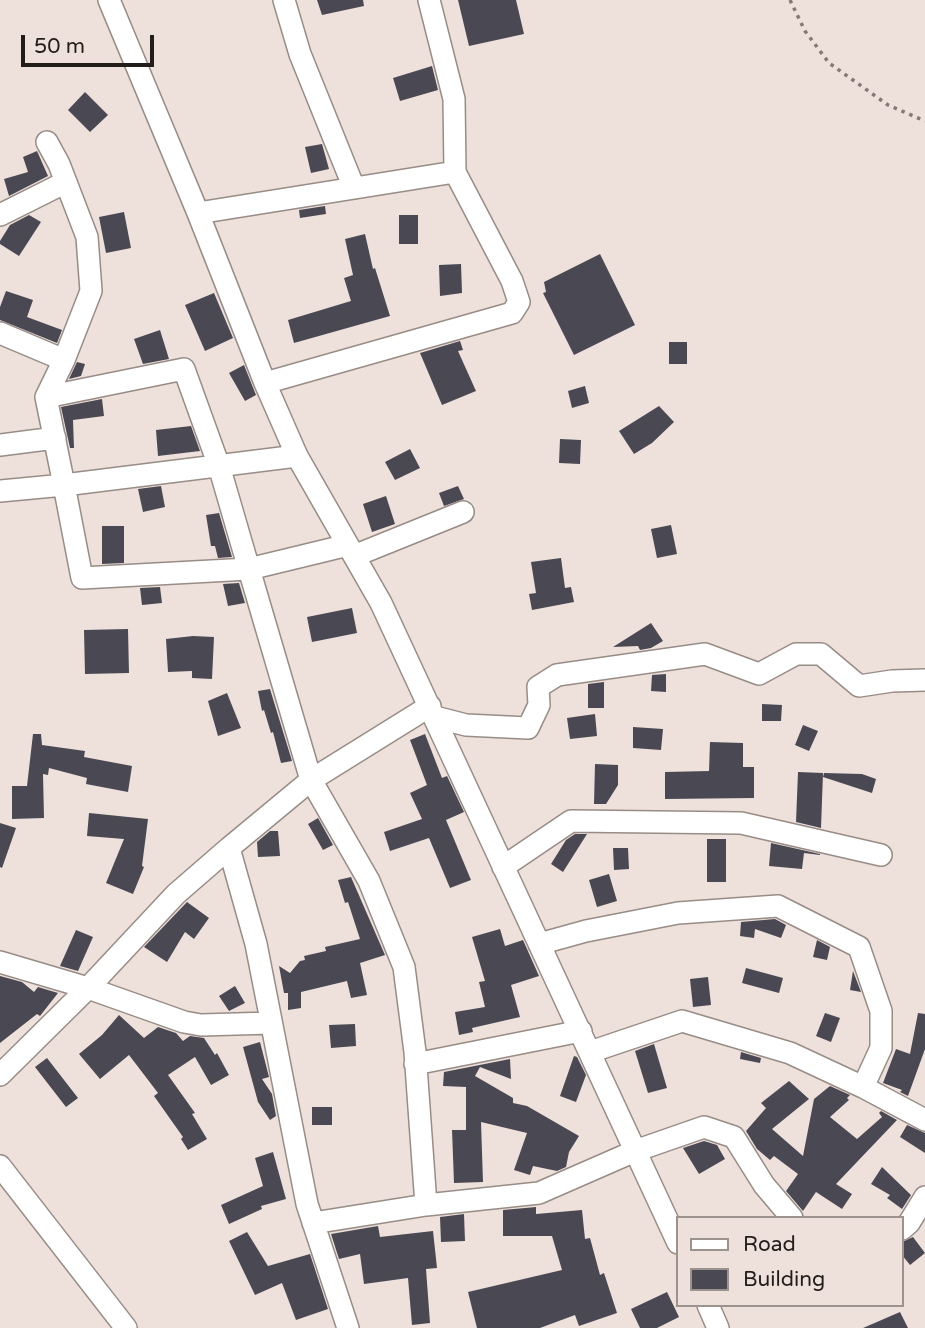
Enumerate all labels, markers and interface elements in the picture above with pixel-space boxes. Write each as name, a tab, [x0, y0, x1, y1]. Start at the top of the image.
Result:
scale bar	[24, 21, 158, 65]
text: 50 m	[34, 34, 85, 59]
legend	[676, 1216, 904, 1307]
text: Road	[743, 1232, 796, 1257]
text: Building	[743, 1267, 825, 1292]

